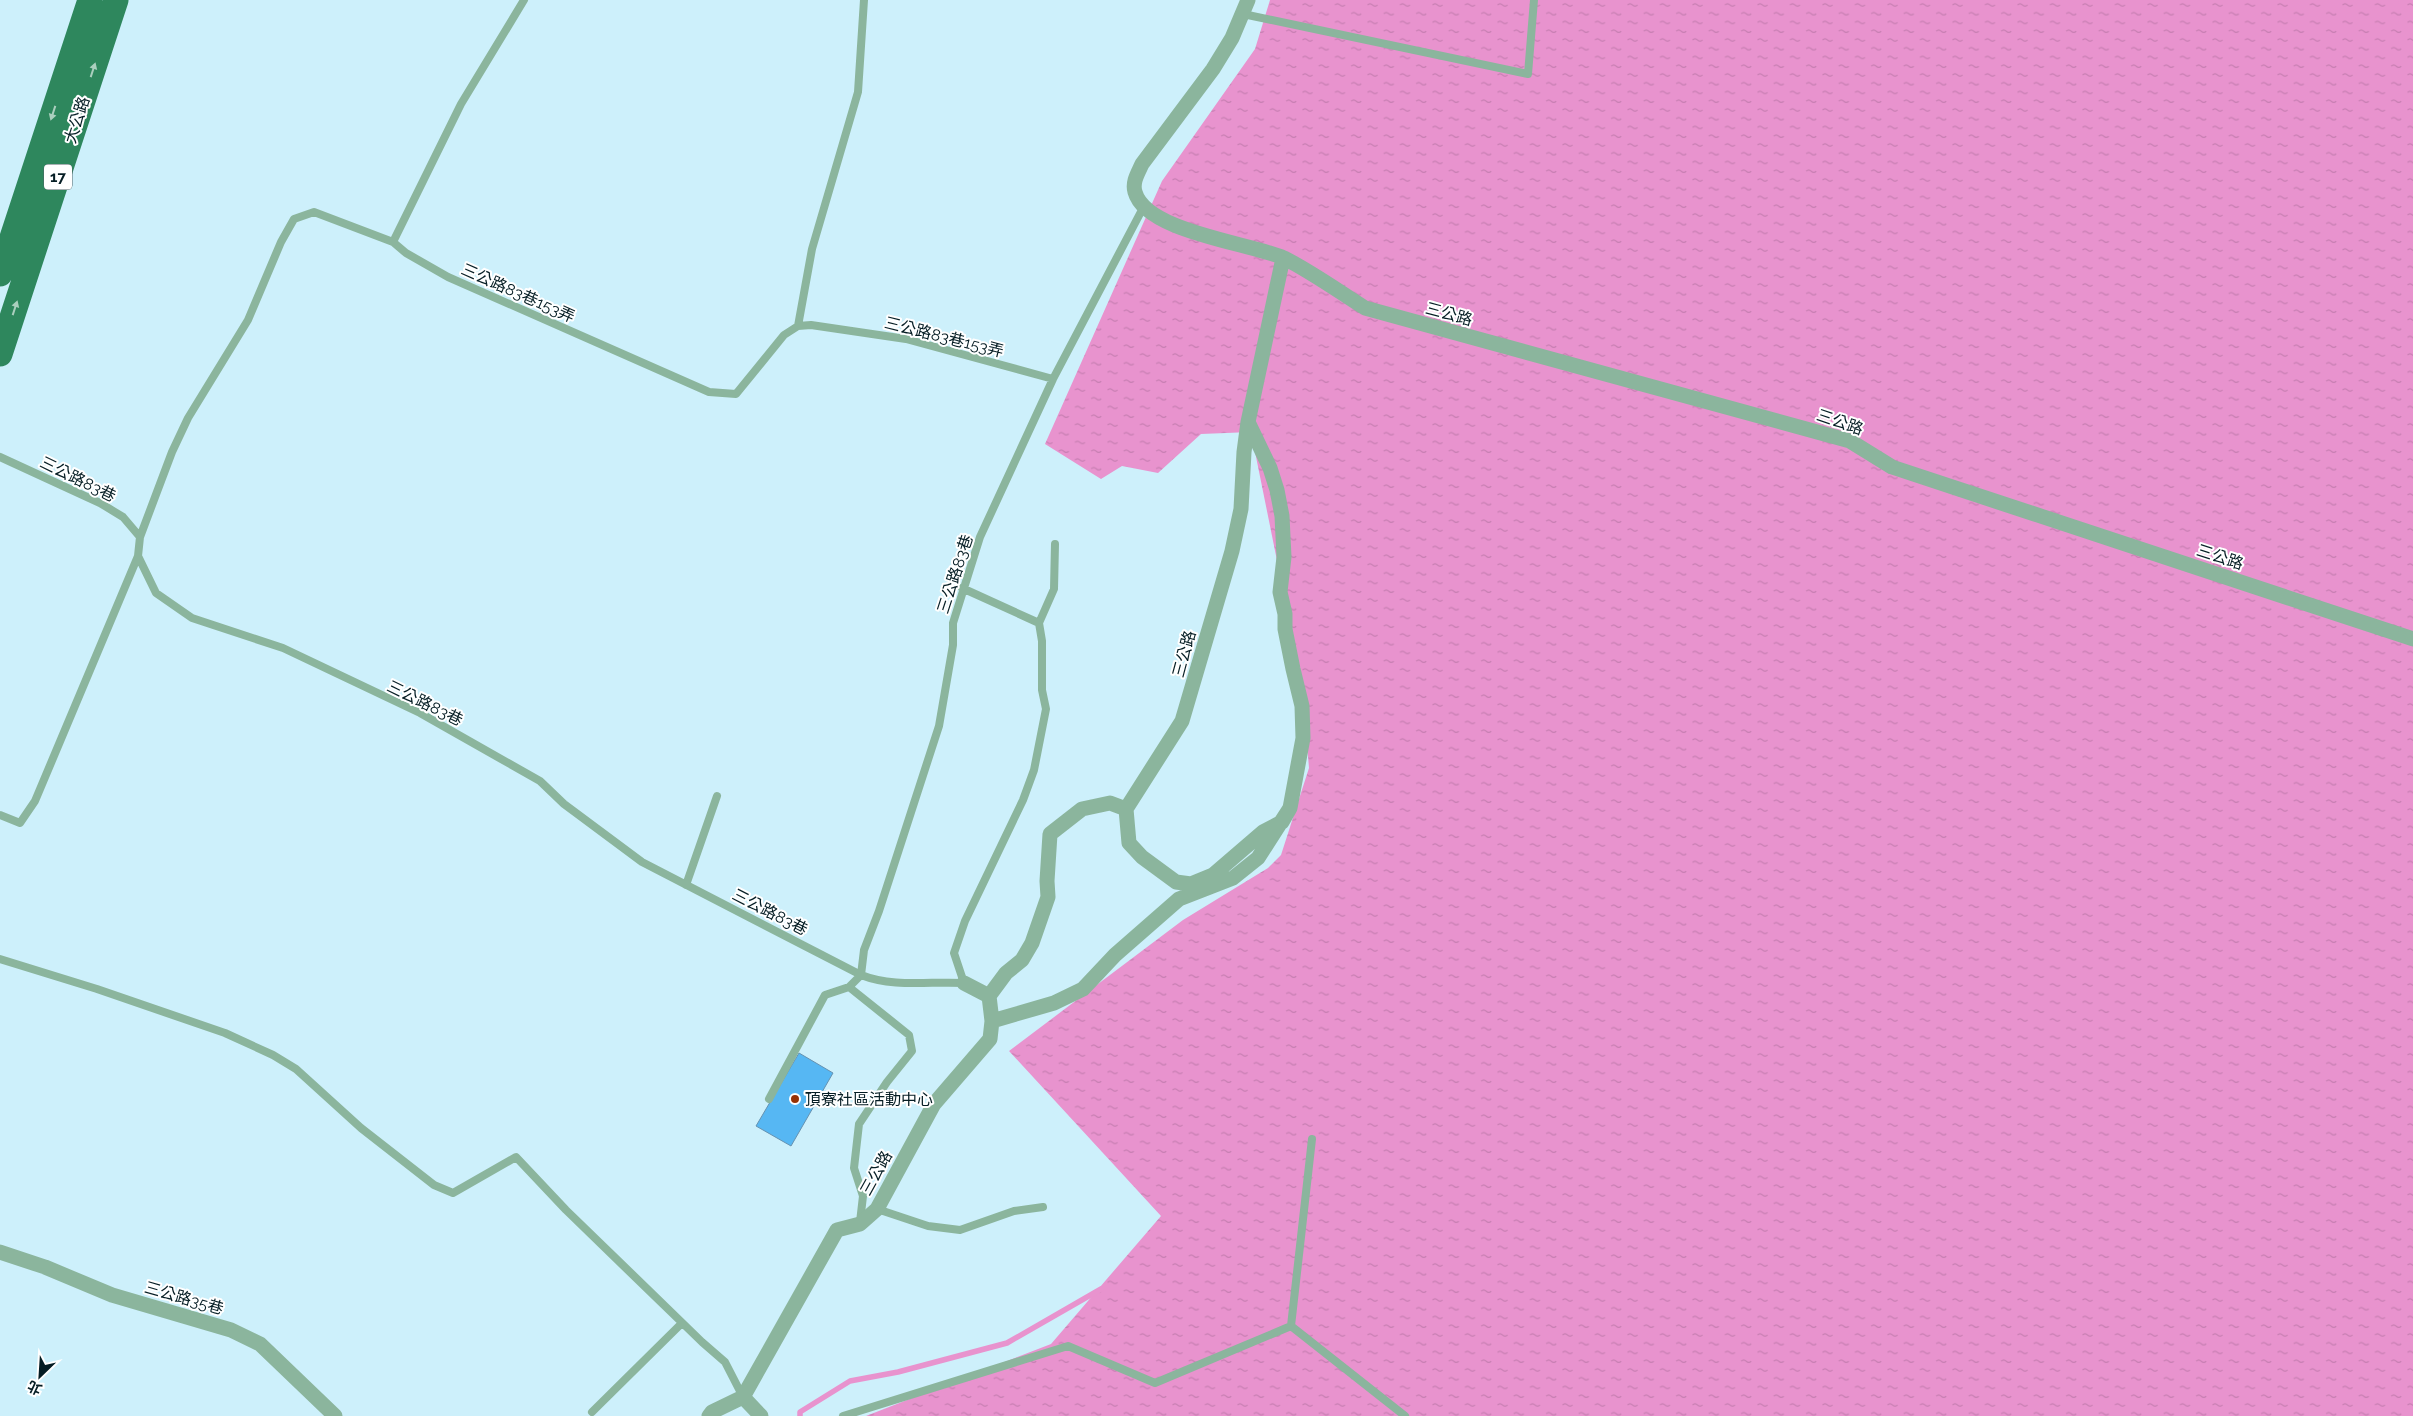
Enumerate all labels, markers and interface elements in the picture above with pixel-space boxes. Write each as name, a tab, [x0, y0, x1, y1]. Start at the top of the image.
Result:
one-way arrow	[90, 63, 98, 78]
street label: 大公路	[61, 94, 93, 146]
one-way arrow	[48, 106, 56, 121]
road number: 17	[44, 164, 72, 190]
street label: 三公路83巷153弄	[458, 259, 578, 327]
street label: 三公路	[1423, 299, 1475, 329]
one-way arrow	[12, 300, 19, 315]
street label: 三公路83巷153弄	[882, 313, 1006, 361]
street label: 三公路	[1814, 405, 1866, 439]
street label: 三公路83巷	[37, 452, 119, 506]
street label: 三公路83巷	[933, 532, 977, 616]
street label: 三公路	[2194, 541, 2246, 573]
street label: 三公路	[1169, 628, 1199, 680]
street label: 三公路83巷	[384, 676, 466, 730]
street label: 三公路83巷	[729, 885, 811, 939]
place label: 頂寮社區活動中心	[805, 1090, 933, 1109]
marker: 頂寮社區活動中心	[789, 1093, 801, 1105]
street label: 三公路	[856, 1147, 896, 1199]
street label: 三公路35巷	[142, 1278, 226, 1318]
north arrow	[15, 1351, 65, 1401]
text: 北	[25, 1378, 44, 1398]

